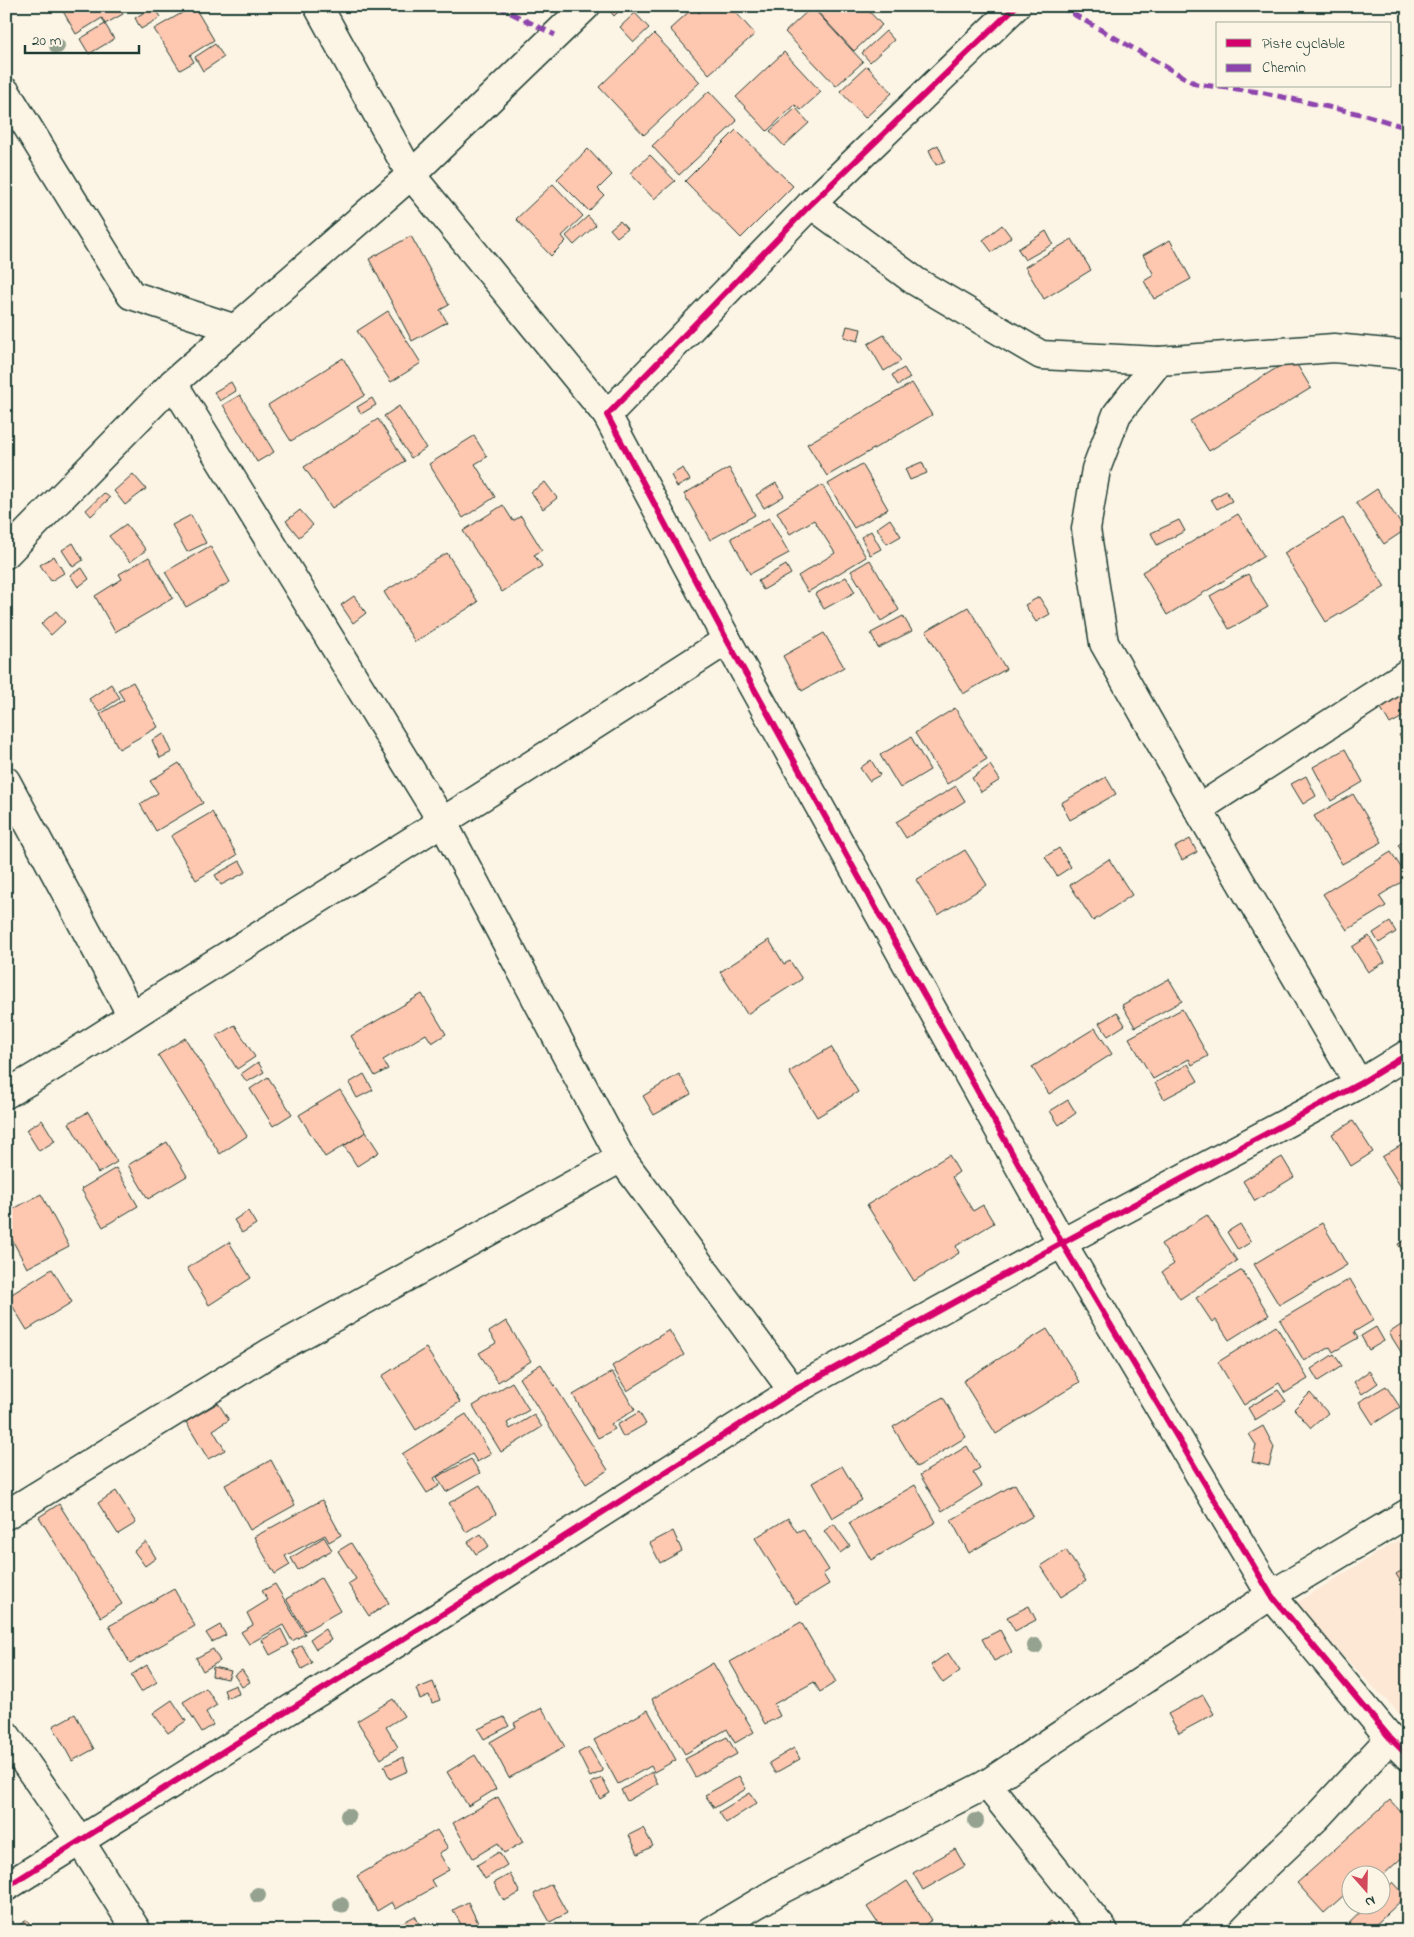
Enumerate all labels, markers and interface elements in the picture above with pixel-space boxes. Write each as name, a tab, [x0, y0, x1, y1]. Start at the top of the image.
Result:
scale bar	[25, 22, 139, 54]
legend	[1216, 22, 1392, 88]
text: 20 m	[32, 30, 62, 52]
text: Piste cyclable	[1262, 33, 1345, 56]
text: Chemin	[1262, 57, 1306, 79]
north arrow	[1342, 1864, 1392, 1914]
text: N	[1362, 1889, 1378, 1912]

